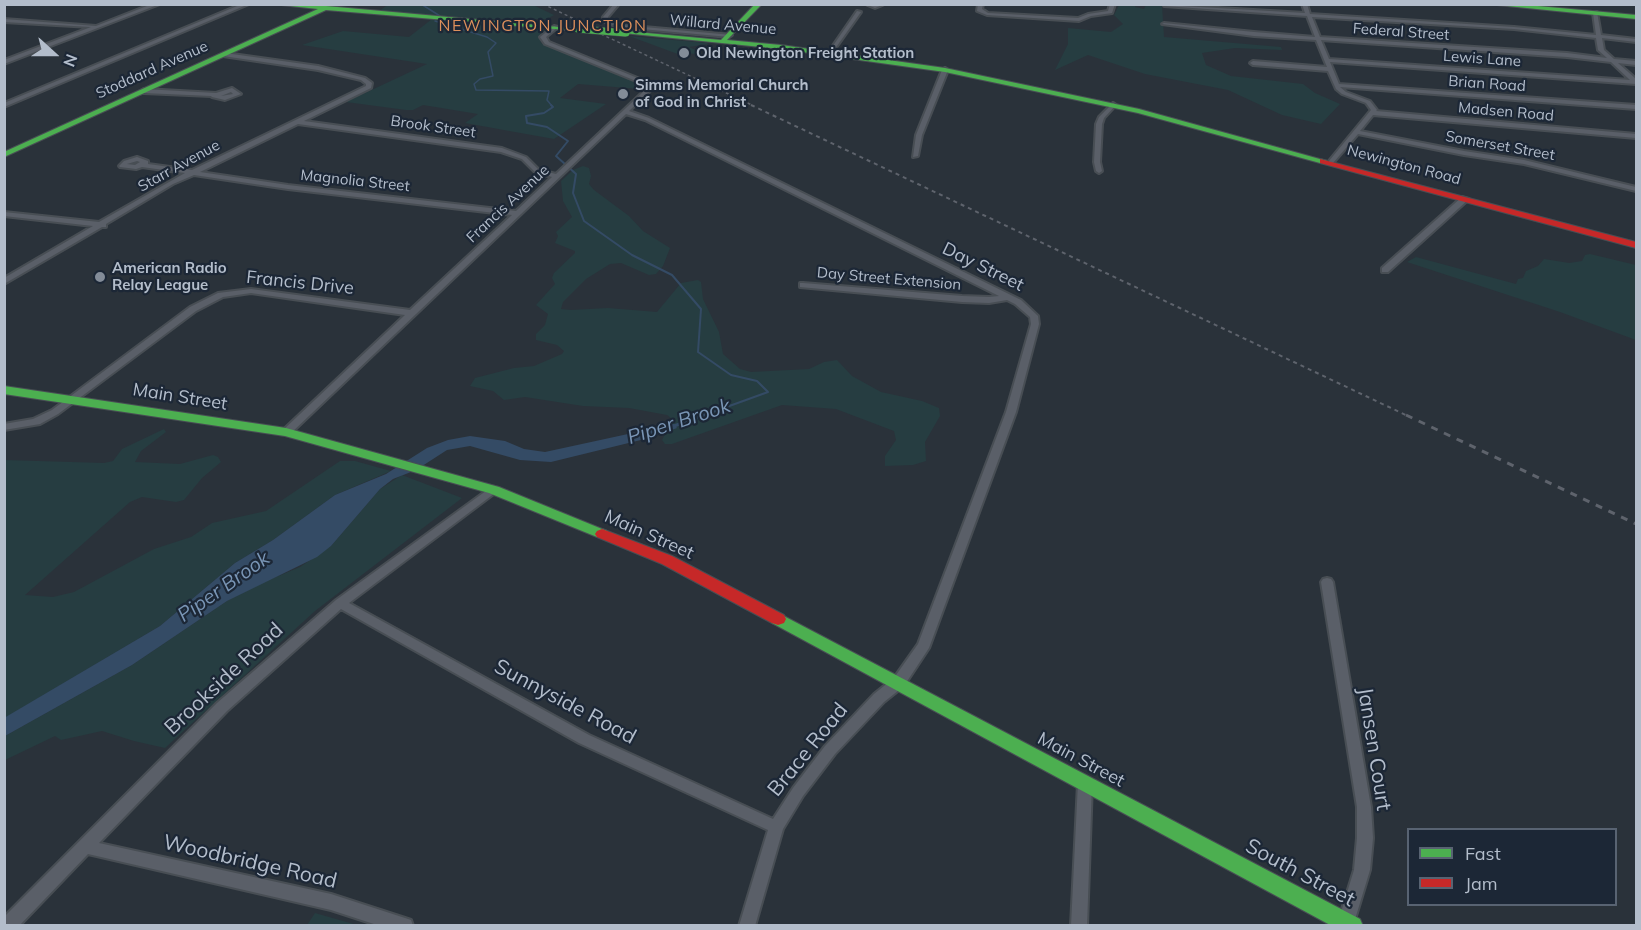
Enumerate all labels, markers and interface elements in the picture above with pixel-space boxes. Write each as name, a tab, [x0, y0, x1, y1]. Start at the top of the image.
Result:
street label: Willard Avenue	[669, 11, 777, 39]
district label: NEWINGTON JUNCTION	[439, 16, 647, 36]
street label: Federal Street	[1352, 20, 1450, 44]
north arrow	[24, 24, 84, 84]
street label: Stoddard Avenue	[93, 37, 211, 103]
place label: Old Newington Freight Station	[696, 44, 914, 62]
marker: Old Newington Freight Station	[677, 46, 691, 60]
street label: Lewis Lane	[1442, 47, 1522, 71]
text: N	[59, 51, 82, 70]
street label: Brian Road	[1448, 72, 1526, 96]
place label: Simms Memorial Church of God in Christ	[635, 76, 809, 111]
marker: Simms Memorial Church of God in Christ	[616, 87, 630, 101]
street label: Madsen Road	[1457, 99, 1555, 125]
street label: Brook Street	[389, 112, 477, 142]
street label: Somerset Street	[1444, 128, 1556, 164]
street label: Starr Avenue	[135, 136, 223, 196]
street label: Newington Road	[1345, 141, 1463, 189]
street label: Francis Avenue	[463, 161, 553, 247]
street label: Magnolia Street	[299, 166, 411, 196]
street label: Day Street	[939, 238, 1027, 296]
place label: American Radio Relay League	[112, 259, 227, 294]
street label: Day Street Extension	[816, 264, 962, 294]
street label: Francis Drive	[245, 267, 355, 299]
marker: American Radio Relay League	[93, 270, 107, 284]
street label: Main Street	[131, 379, 229, 415]
water label: Piper Brook	[624, 394, 734, 450]
street label: Main Street	[601, 506, 697, 564]
water label: Piper Brook	[173, 546, 275, 628]
street label: Brookside Road	[160, 618, 288, 740]
street label: Sunnyside Road	[490, 654, 640, 750]
street label: Jansen Court	[1352, 685, 1396, 813]
street label: Brace Road	[763, 698, 853, 802]
street label: Main Street	[1034, 728, 1128, 792]
legend	[1407, 828, 1617, 906]
street label: Woodbridge Road	[161, 830, 339, 894]
street label: South Street	[1241, 834, 1359, 912]
text: Fast	[1465, 842, 1501, 865]
text: Jam	[1465, 872, 1498, 895]

